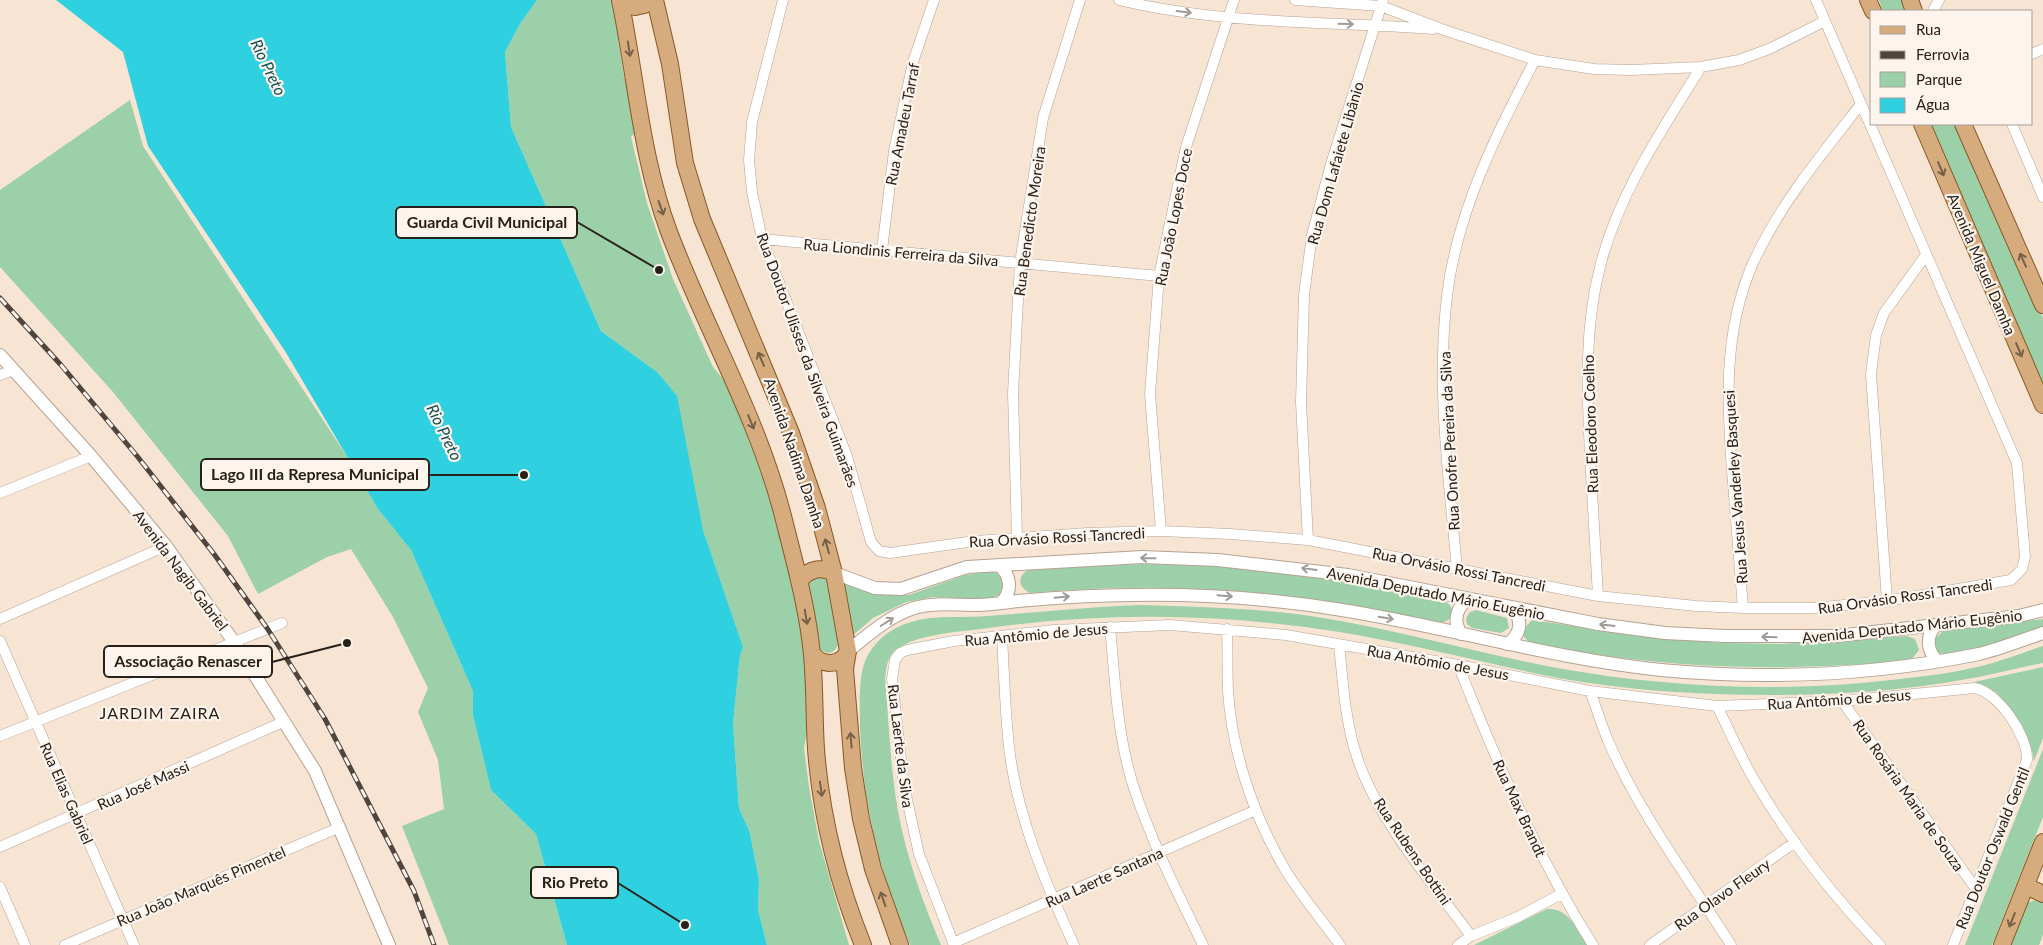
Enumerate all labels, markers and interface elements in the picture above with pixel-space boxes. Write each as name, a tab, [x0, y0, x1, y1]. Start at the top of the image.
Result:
one-way arrow	[1176, 8, 1192, 18]
legend	[1870, 10, 2033, 125]
one-way arrow	[1338, 20, 1354, 29]
text: Rua	[1916, 20, 1941, 38]
water label: Rio Preto	[247, 36, 291, 98]
one-way arrow	[625, 40, 635, 56]
text: Ferrovia	[1916, 45, 1969, 63]
street label: Rua Amadeu Tarraf	[881, 61, 923, 187]
text: Parque	[1916, 70, 1962, 88]
street label: Rua Dom Lafaiete Libânio	[1303, 79, 1367, 247]
text: Água	[1916, 95, 1950, 113]
street label: Rua Benedicto Moreira	[1010, 145, 1048, 297]
street label: Rua João Lopes Doce	[1151, 147, 1195, 287]
one-way arrow	[1938, 161, 1947, 176]
street label: Avenida Miguel Damha	[1944, 190, 2020, 338]
one-way arrow	[656, 200, 666, 216]
callout: Guarda Civil Municipal	[396, 207, 577, 238]
text: Guarda Civil Municipal	[407, 212, 567, 231]
street label: Rua Doutor Ulisses da Silveira Guimarães	[753, 230, 863, 490]
street label: Rua Liondinis Ferreira da Silva	[803, 235, 999, 269]
one-way arrow	[2018, 253, 2028, 268]
one-way arrow	[2015, 342, 2025, 357]
street label: Rua Onofre Pereira da Silva	[1435, 351, 1463, 531]
one-way arrow	[756, 352, 766, 367]
street label: Rua Eleodoro Coelho	[1579, 355, 1601, 493]
street label: Avenida Nadima Damha	[761, 375, 829, 531]
street label: Rua Jesus Vanderley Basquesi	[1719, 389, 1751, 585]
water label: Rio Preto	[423, 401, 467, 463]
one-way arrow	[747, 414, 756, 429]
callout: Lago III da Represa Municipal	[201, 459, 429, 490]
text: Lago III da Represa Municipal	[211, 464, 419, 483]
street label: Avenida Nagib Gabriel	[130, 506, 232, 634]
street label: Rua Orvásio Rossi Tancredi	[969, 523, 1145, 551]
one-way arrow	[821, 538, 831, 554]
street label: Rua Orvásio Rossi Tancredi	[1371, 543, 1547, 595]
one-way arrow	[1140, 553, 1156, 562]
street label: Avenida Deputado Mário Eugênio	[1326, 563, 1546, 623]
one-way arrow	[1302, 564, 1318, 574]
street label: Rua Orvásio Rossi Tancredi	[1817, 575, 1993, 617]
one-way arrow	[1216, 592, 1232, 601]
one-way arrow	[1054, 593, 1070, 602]
street label: Avenida Deputado Mário Eugênio	[1801, 605, 2023, 647]
one-way arrow	[801, 609, 811, 625]
one-way arrow	[1377, 613, 1393, 623]
one-way arrow	[879, 617, 893, 627]
street label: Rua Antômio de Jesus	[964, 619, 1108, 649]
one-way arrow	[1599, 620, 1615, 630]
one-way arrow	[1761, 633, 1777, 642]
street label: Rua Antômio de Jesus	[1366, 641, 1510, 683]
callout: Associação Renascer	[104, 646, 272, 677]
text: Associação Renascer	[113, 651, 262, 670]
street label: Rua Laerte da Silva	[884, 683, 918, 809]
street label: Rua Antômio de Jesus	[1767, 685, 1911, 713]
district label: JARDIM ZAIRA	[100, 703, 220, 722]
street label: Rua Rosária Maria de Souza	[1850, 716, 1968, 874]
one-way arrow	[846, 733, 856, 749]
street label: Rua Elias Gabriel	[36, 739, 98, 847]
street label: Rua Max Brandt	[1490, 756, 1551, 860]
street label: Rua José Massi	[94, 757, 192, 813]
street label: Rua Doutor Oswald Gentil	[1951, 764, 2033, 932]
one-way arrow	[816, 781, 826, 797]
street label: Rua Rubens Bottini	[1371, 794, 1455, 908]
street label: Rua João Marquês Pimentel	[114, 842, 288, 930]
street label: Rua Laerte Santana	[1042, 843, 1166, 911]
street label: Rua Olavo Fleury	[1671, 854, 1774, 934]
callout: Rio Preto	[531, 867, 618, 898]
text: Rio Preto	[542, 872, 608, 891]
one-way arrow	[877, 892, 887, 908]
one-way arrow	[2007, 912, 2016, 927]

